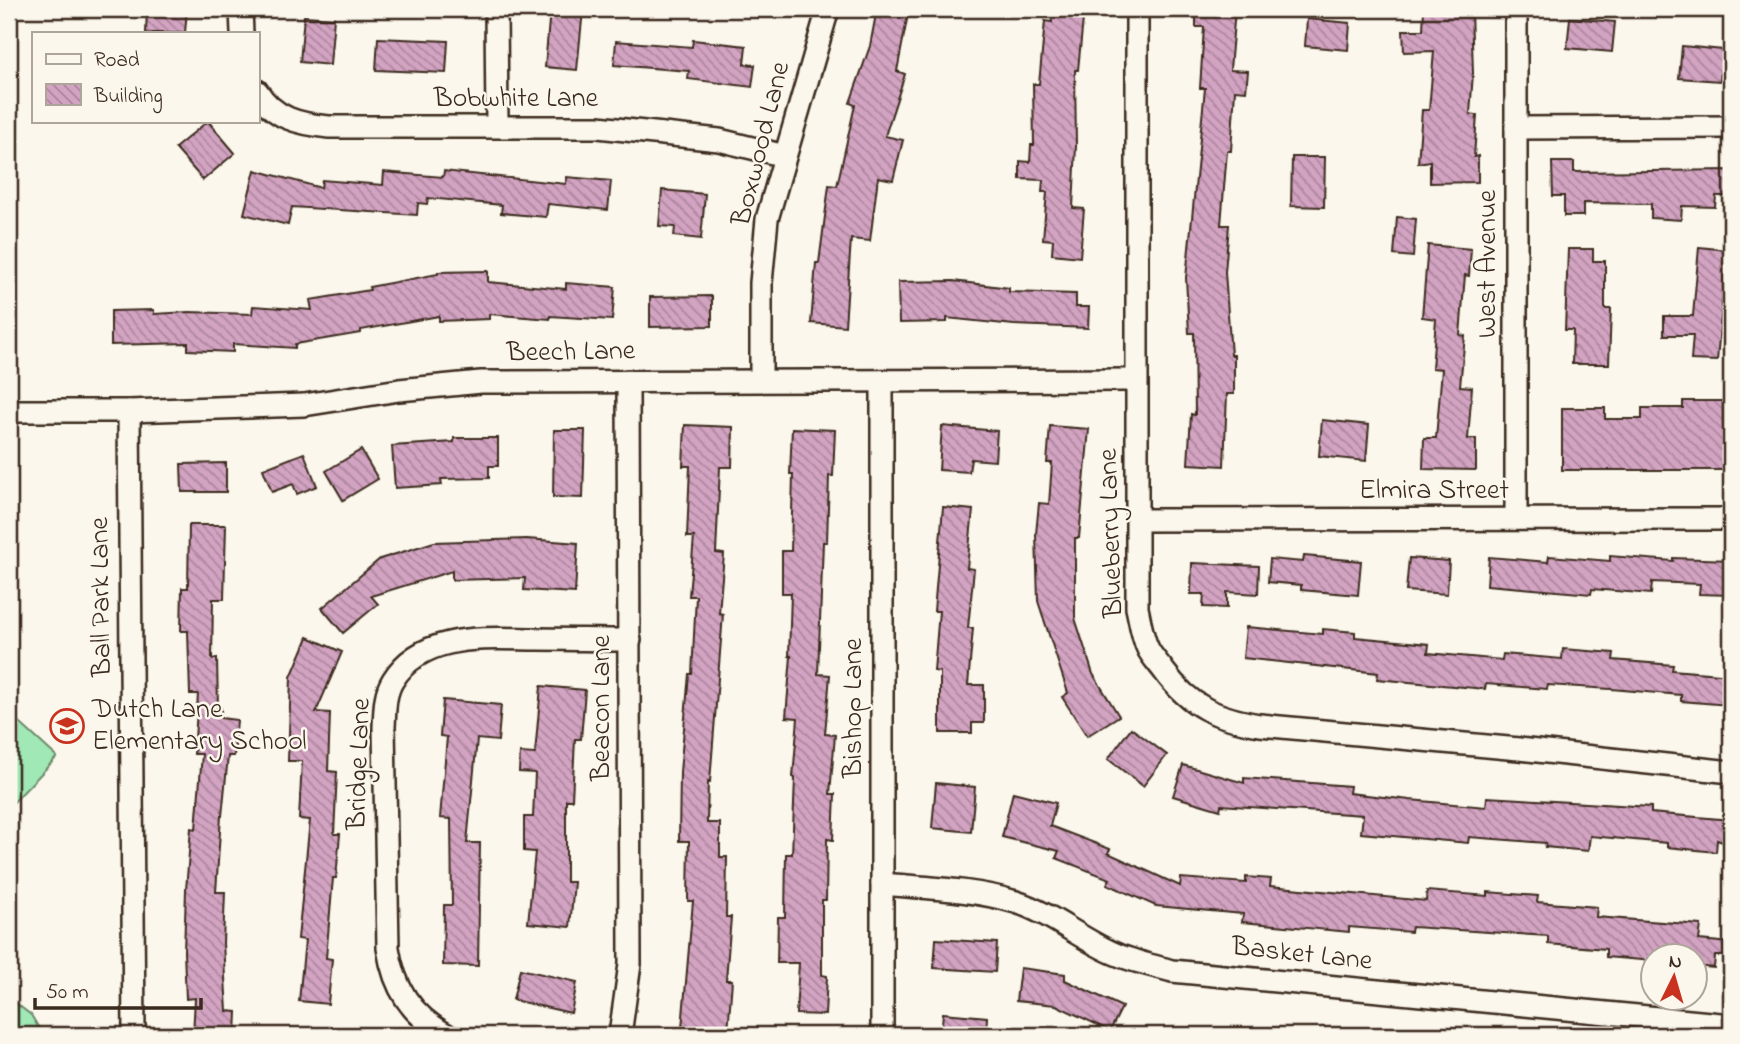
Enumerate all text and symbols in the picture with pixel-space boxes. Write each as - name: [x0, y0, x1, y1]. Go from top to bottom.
- legend: [32, 32, 259, 122]
- text: Road: [94, 46, 140, 76]
- street label: Boxwood Lane: [722, 57, 802, 231]
- street label: Bobwhite Lane: [433, 79, 599, 120]
- text: Building: [93, 82, 163, 114]
- street label: West Avenue: [1468, 189, 1509, 338]
- street label: Beech Lane: [505, 331, 636, 375]
- street label: Blueberry Lane: [1089, 447, 1135, 619]
- street label: Elmira Street: [1359, 471, 1509, 512]
- street label: Ball Park Lane: [80, 516, 124, 678]
- street label: Beacon Lane: [582, 634, 623, 782]
- street label: Bishop Lane: [834, 638, 875, 779]
- place label: Dutch Lane Elementary School: [91, 690, 307, 763]
- street label: Bridge Lane: [337, 697, 383, 832]
- school or university icon: Dutch Lane Elementary School: [48, 707, 86, 745]
- street label: Basket Lane: [1229, 927, 1375, 983]
- north arrow: [1638, 942, 1708, 1012]
- text: N: [1668, 949, 1683, 977]
- scale bar: [35, 967, 201, 1011]
- text: 50 m: [46, 978, 89, 1008]

